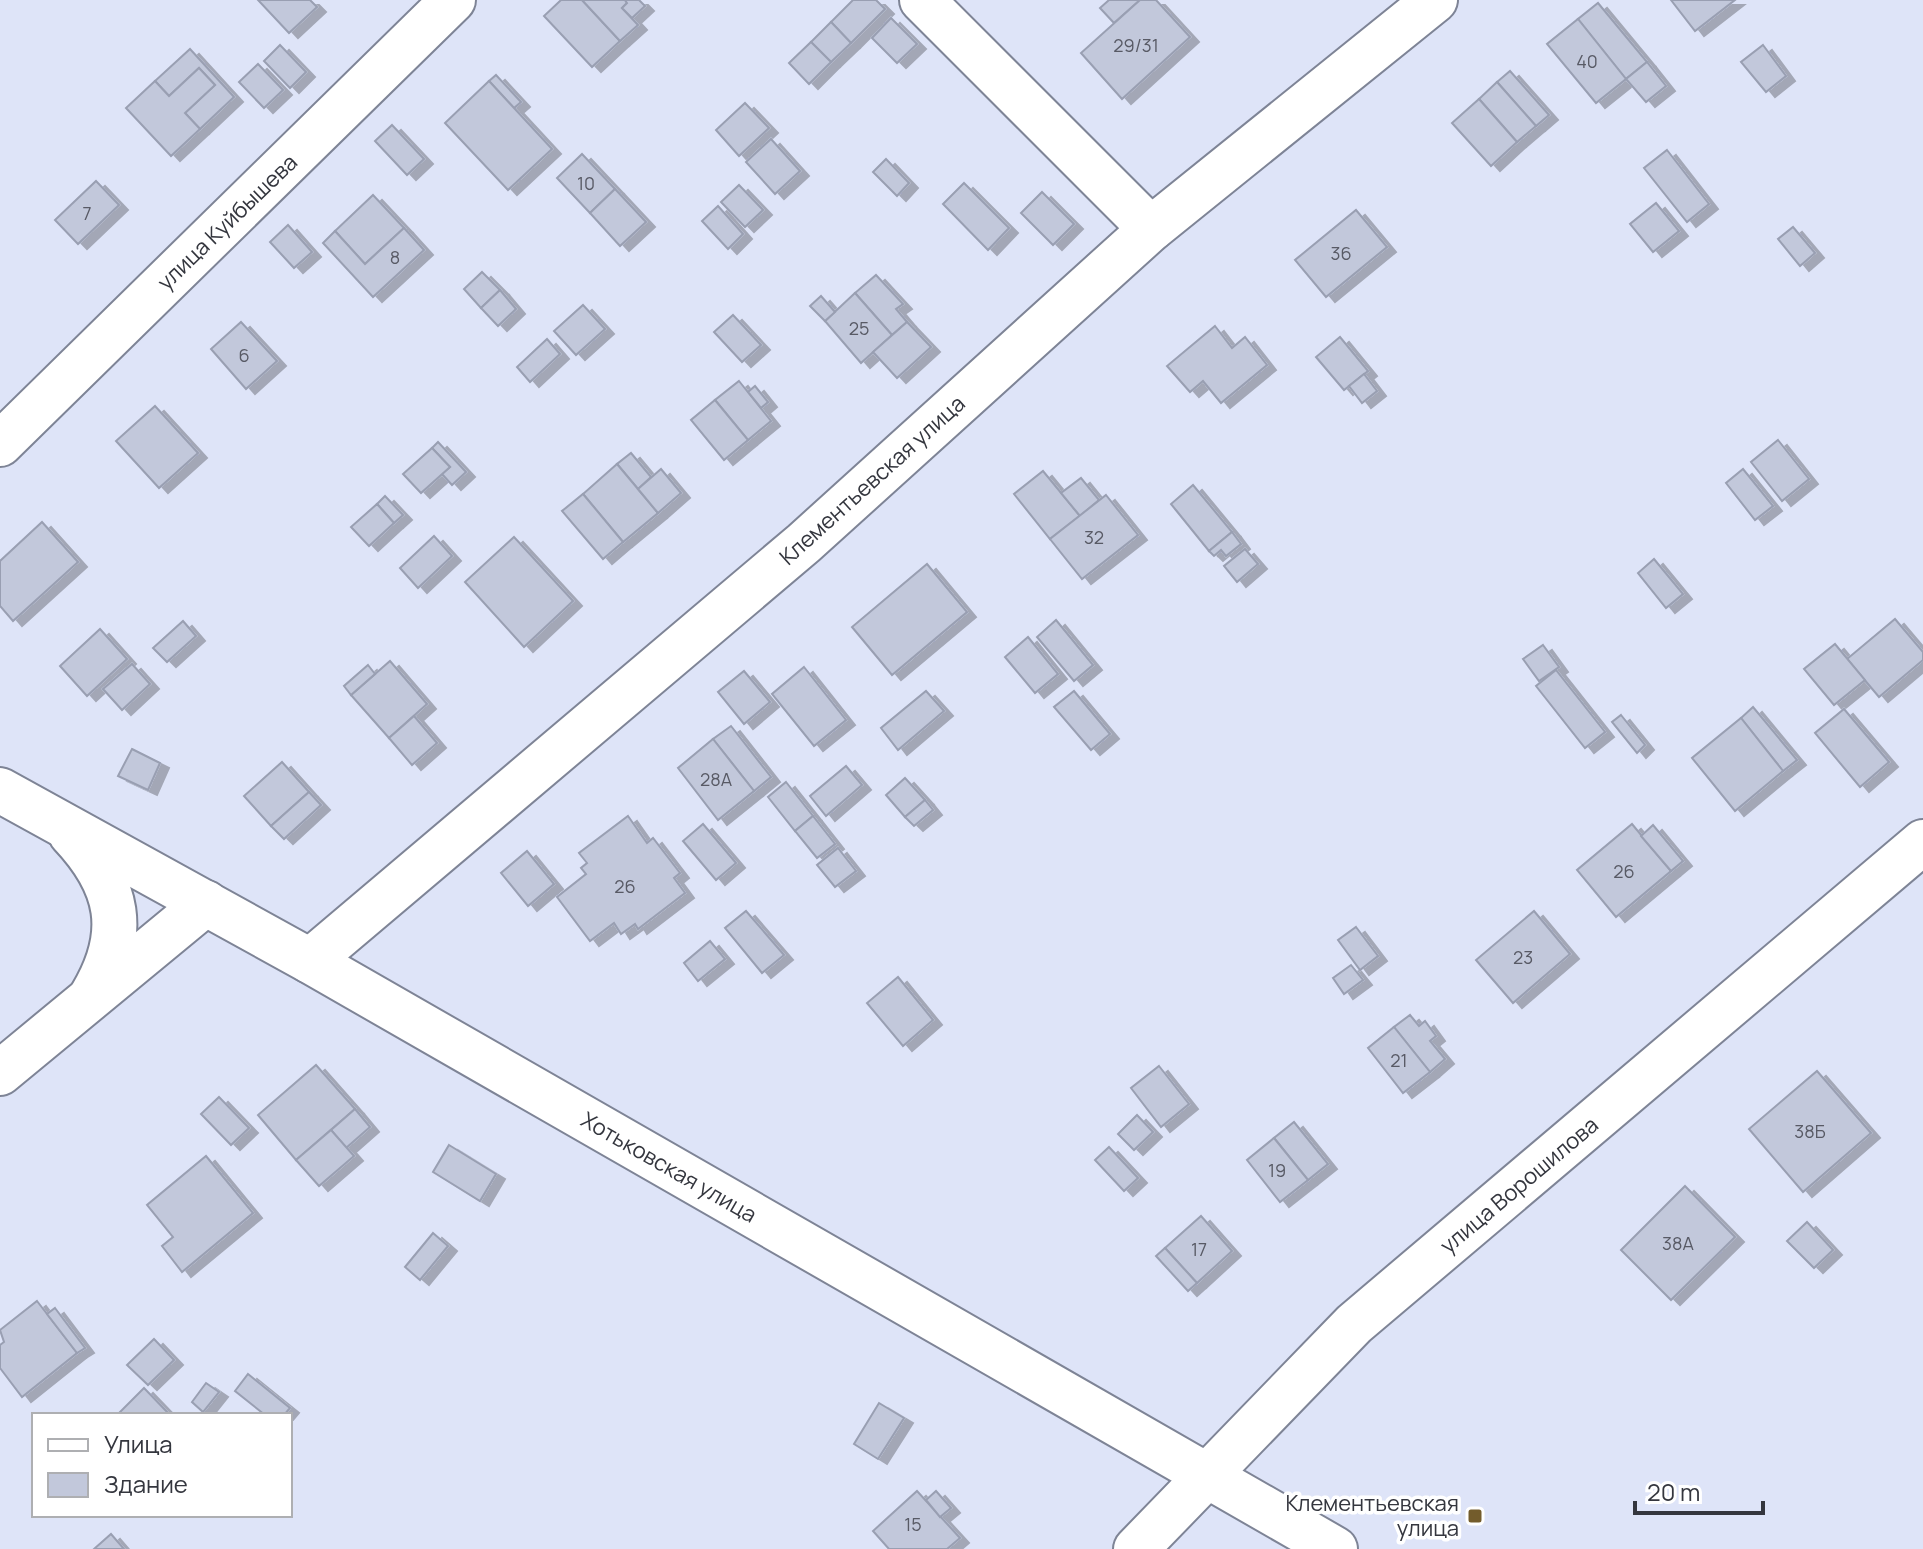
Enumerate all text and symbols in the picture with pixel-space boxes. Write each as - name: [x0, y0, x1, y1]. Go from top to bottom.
- house number: 29/31: [1113, 33, 1159, 57]
- house number: 40: [1576, 49, 1598, 73]
- street label: улица Куйбышева: [150, 147, 304, 297]
- house number: 10: [577, 171, 595, 195]
- house number: 7: [82, 201, 92, 225]
- house number: 36: [1330, 241, 1352, 265]
- house number: 8: [390, 245, 400, 269]
- house number: 25: [849, 316, 869, 340]
- house number: 6: [238, 343, 250, 367]
- street label: Клементьевская улица: [773, 389, 971, 571]
- house number: 32: [1084, 525, 1104, 549]
- house number: 28А: [700, 767, 733, 791]
- house number: 26: [1613, 859, 1635, 883]
- house number: 26: [614, 874, 636, 898]
- house number: 23: [1513, 945, 1533, 969]
- house number: 21: [1390, 1048, 1408, 1072]
- street label: Хотьковская улица: [576, 1105, 762, 1229]
- street label: улица Ворошилова: [1434, 1110, 1604, 1260]
- house number: 38Б: [1794, 1119, 1826, 1143]
- house number: 19: [1268, 1158, 1286, 1182]
- house number: 38А: [1662, 1231, 1694, 1255]
- house number: 17: [1191, 1237, 1207, 1261]
- legend: [32, 1413, 292, 1517]
- text: Улица: [104, 1427, 173, 1460]
- scale bar: [1635, 1465, 1763, 1515]
- text: Здание: [104, 1467, 188, 1500]
- text: 20 m: [1647, 1475, 1700, 1508]
- place label: Клементьевская улица: [1286, 1488, 1459, 1543]
- marker: Клементьевская улица: [1466, 1507, 1484, 1525]
- house number: 15: [904, 1512, 922, 1536]

